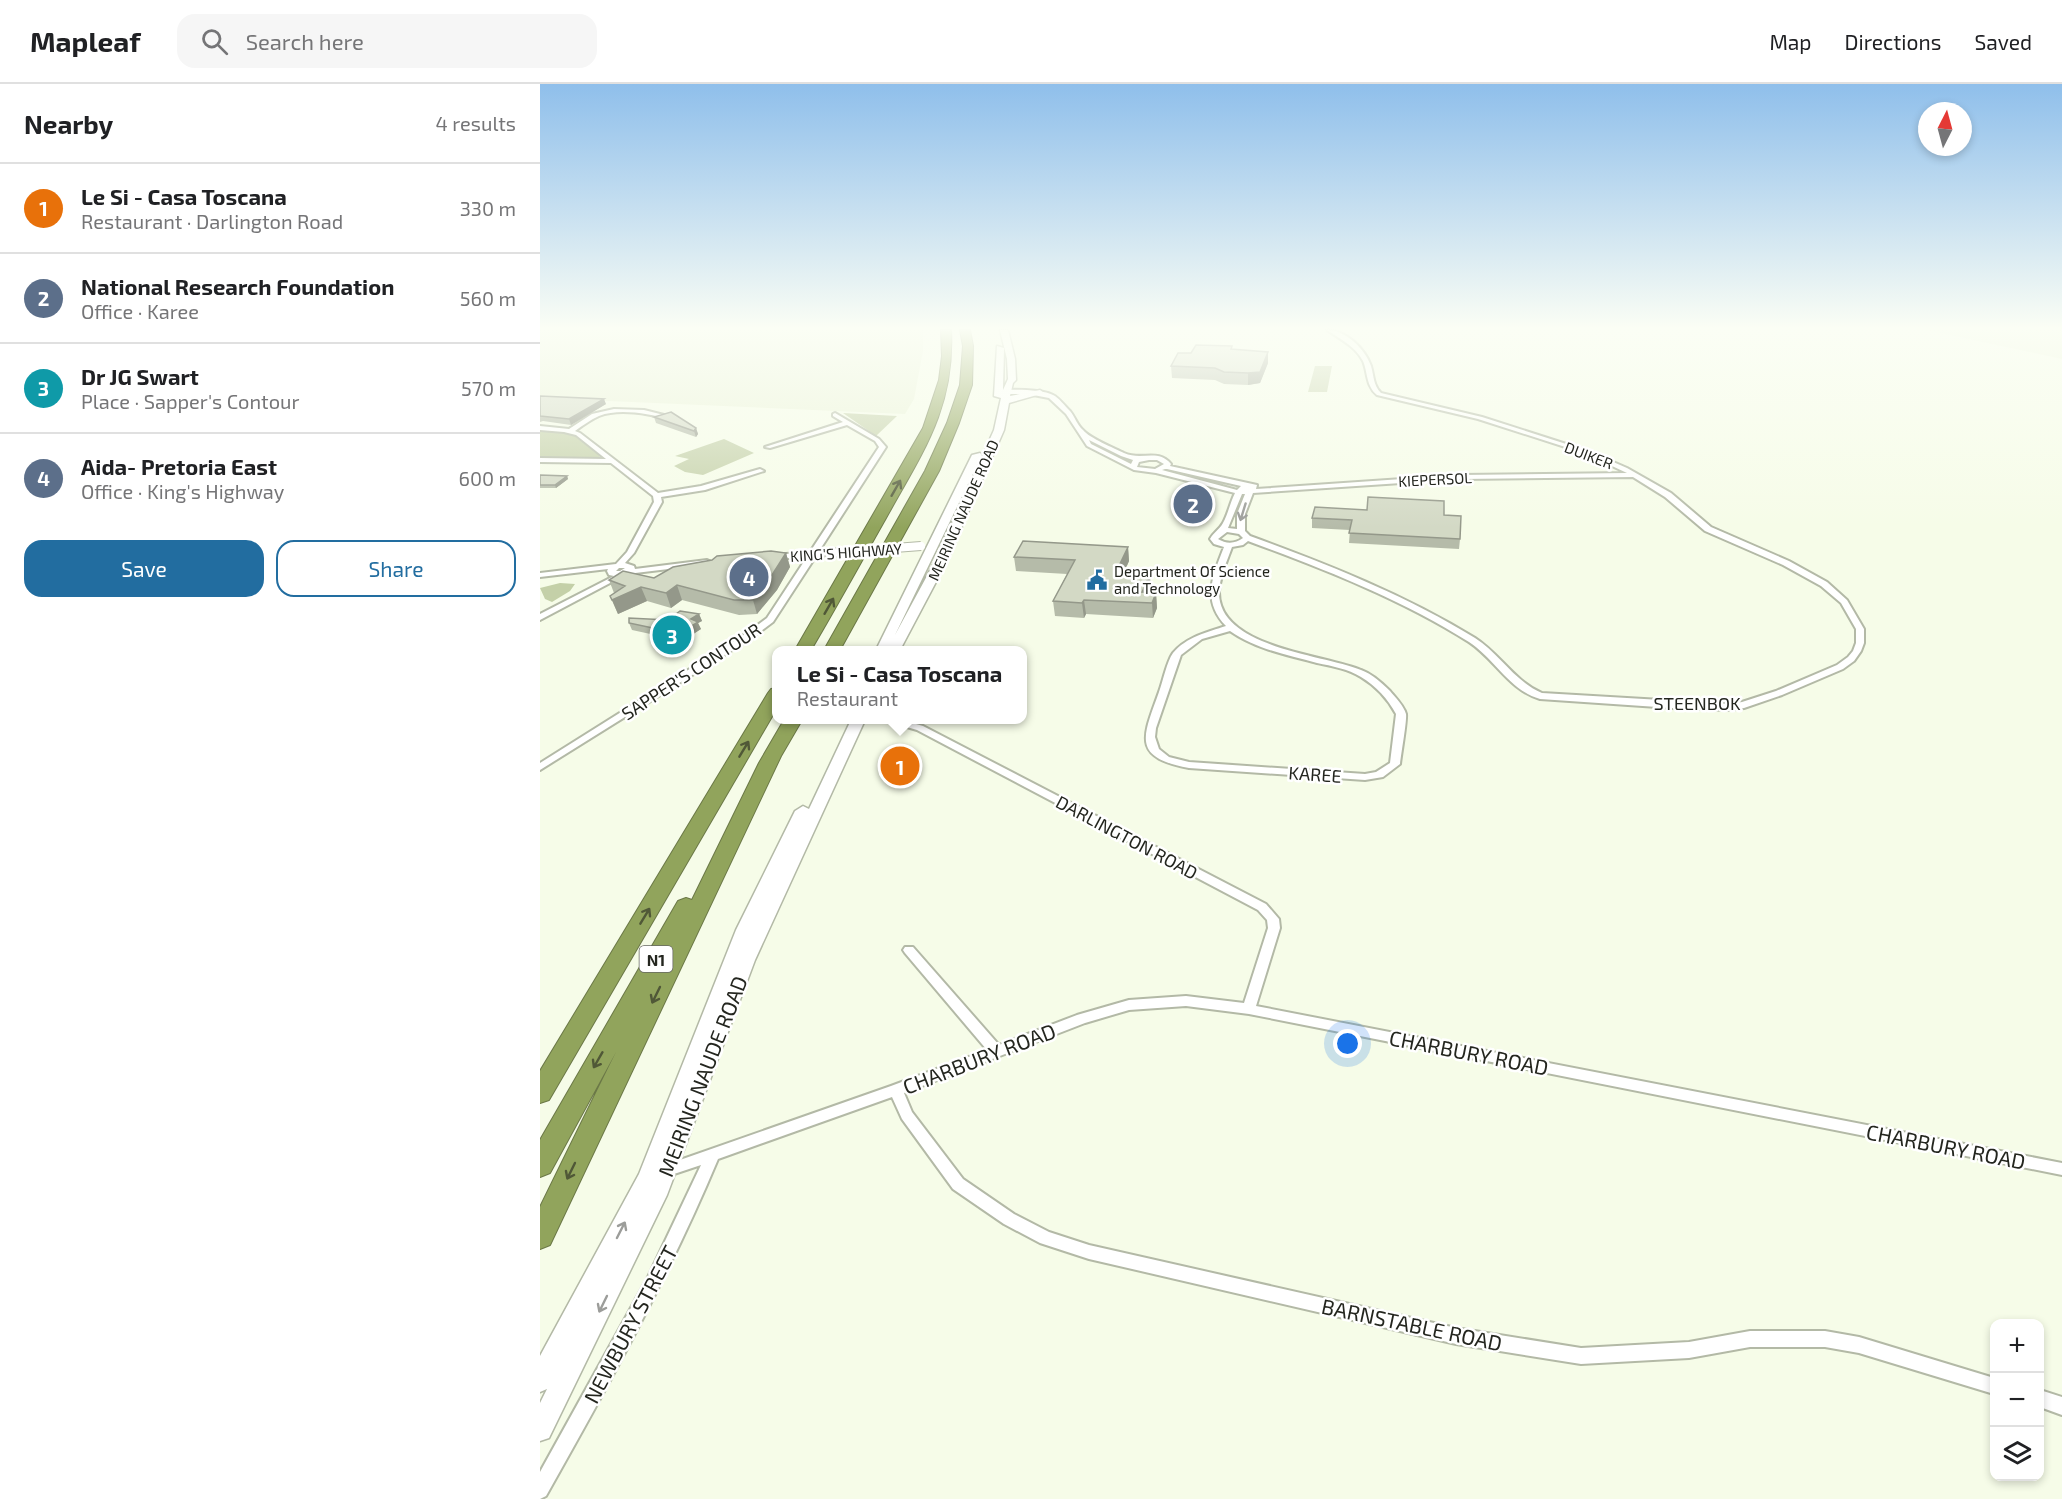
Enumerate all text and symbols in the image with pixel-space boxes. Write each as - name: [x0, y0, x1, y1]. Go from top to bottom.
- search box: [177, 14, 597, 68]
- text: Mapleaf: [30, 24, 141, 58]
- icon: search: [198, 25, 231, 58]
- text: Search here: [246, 28, 364, 54]
- text: Map: [1769, 29, 1812, 54]
- text: Directions: [1845, 29, 1941, 54]
- text: Saved: [1974, 29, 2032, 54]
- north arrow: [1918, 102, 1972, 156]
- text: Nearby: [24, 108, 113, 139]
- text: 4 results: [436, 111, 516, 135]
- text: Le Si - Casa Toscana: [81, 183, 287, 209]
- text: 1: [39, 196, 48, 220]
- text: 330 m: [460, 196, 516, 220]
- text: Restaurant · Darlington Road: [81, 209, 343, 233]
- text: National Research Foundation: [81, 273, 394, 299]
- text: 2: [38, 286, 49, 310]
- text: 560 m: [460, 286, 516, 310]
- text: Office · Karee: [81, 299, 199, 323]
- text: Dr JG Swart: [81, 363, 199, 389]
- text: 3: [38, 376, 49, 400]
- text: 570 m: [461, 376, 516, 400]
- text: Place · Sapper's Contour: [81, 389, 299, 413]
- street label: MEIRING NAUDE ROAD: [924, 437, 1002, 583]
- street label: DUIKER: [1562, 438, 1616, 472]
- text: Aida- Pretoria East: [81, 453, 277, 479]
- text: 4: [37, 466, 50, 490]
- text: 600 m: [458, 466, 516, 490]
- street label: KIEPERSOL: [1398, 468, 1473, 490]
- text: Office · King's Highway: [81, 479, 284, 503]
- one-way arrow: [891, 480, 902, 498]
- pin: 2: [1174, 482, 1212, 526]
- one-way arrow: [1237, 502, 1248, 521]
- street label: KING'S HIGHWAY: [789, 539, 903, 565]
- button: Save: [24, 540, 264, 597]
- button: Share: [276, 540, 516, 597]
- pin: 4: [730, 554, 768, 600]
- place label: Department Of Science and Technology: [1114, 562, 1270, 597]
- public building icon: Department Of Science and Technology: [1085, 568, 1109, 592]
- one-way arrow: [823, 597, 835, 614]
- pin: 3: [652, 612, 692, 658]
- street label: SAPPER'S CONTOUR: [617, 618, 765, 724]
- popup: [772, 646, 1027, 724]
- text: Le Si - Casa Toscana: [797, 660, 1002, 686]
- text: Restaurant: [797, 686, 898, 710]
- street label: STEENBOK: [1653, 692, 1741, 714]
- one-way arrow: [739, 741, 751, 758]
- pin: 1: [880, 744, 920, 788]
- street label: KAREE: [1288, 761, 1342, 787]
- street label: DARLINGTON ROAD: [1052, 790, 1202, 884]
- one-way arrow: [639, 908, 651, 925]
- road number: N1: [640, 946, 672, 972]
- street label: MEIRING NAUDE ROAD: [652, 972, 752, 1180]
- one-way arrow: [650, 986, 662, 1004]
- street label: CHARBURY ROAD: [899, 1017, 1059, 1099]
- street label: CHARBURY ROAD: [1387, 1024, 1551, 1080]
- your location: [1333, 1029, 1362, 1058]
- one-way arrow: [592, 1051, 604, 1068]
- street label: CHARBURY ROAD: [1864, 1118, 2028, 1174]
- one-way arrow: [565, 1161, 576, 1179]
- one-way arrow: [615, 1221, 627, 1239]
- street label: NEWBURY STREET: [578, 1241, 682, 1407]
- street label: BARNSTABLE ROAD: [1319, 1293, 1505, 1355]
- one-way arrow: [597, 1295, 609, 1313]
- map controls: [1990, 1319, 2044, 1481]
- button: +: [1990, 1319, 2044, 1373]
- button: −: [1990, 1373, 2044, 1427]
- button: layers: [1990, 1427, 2044, 1481]

